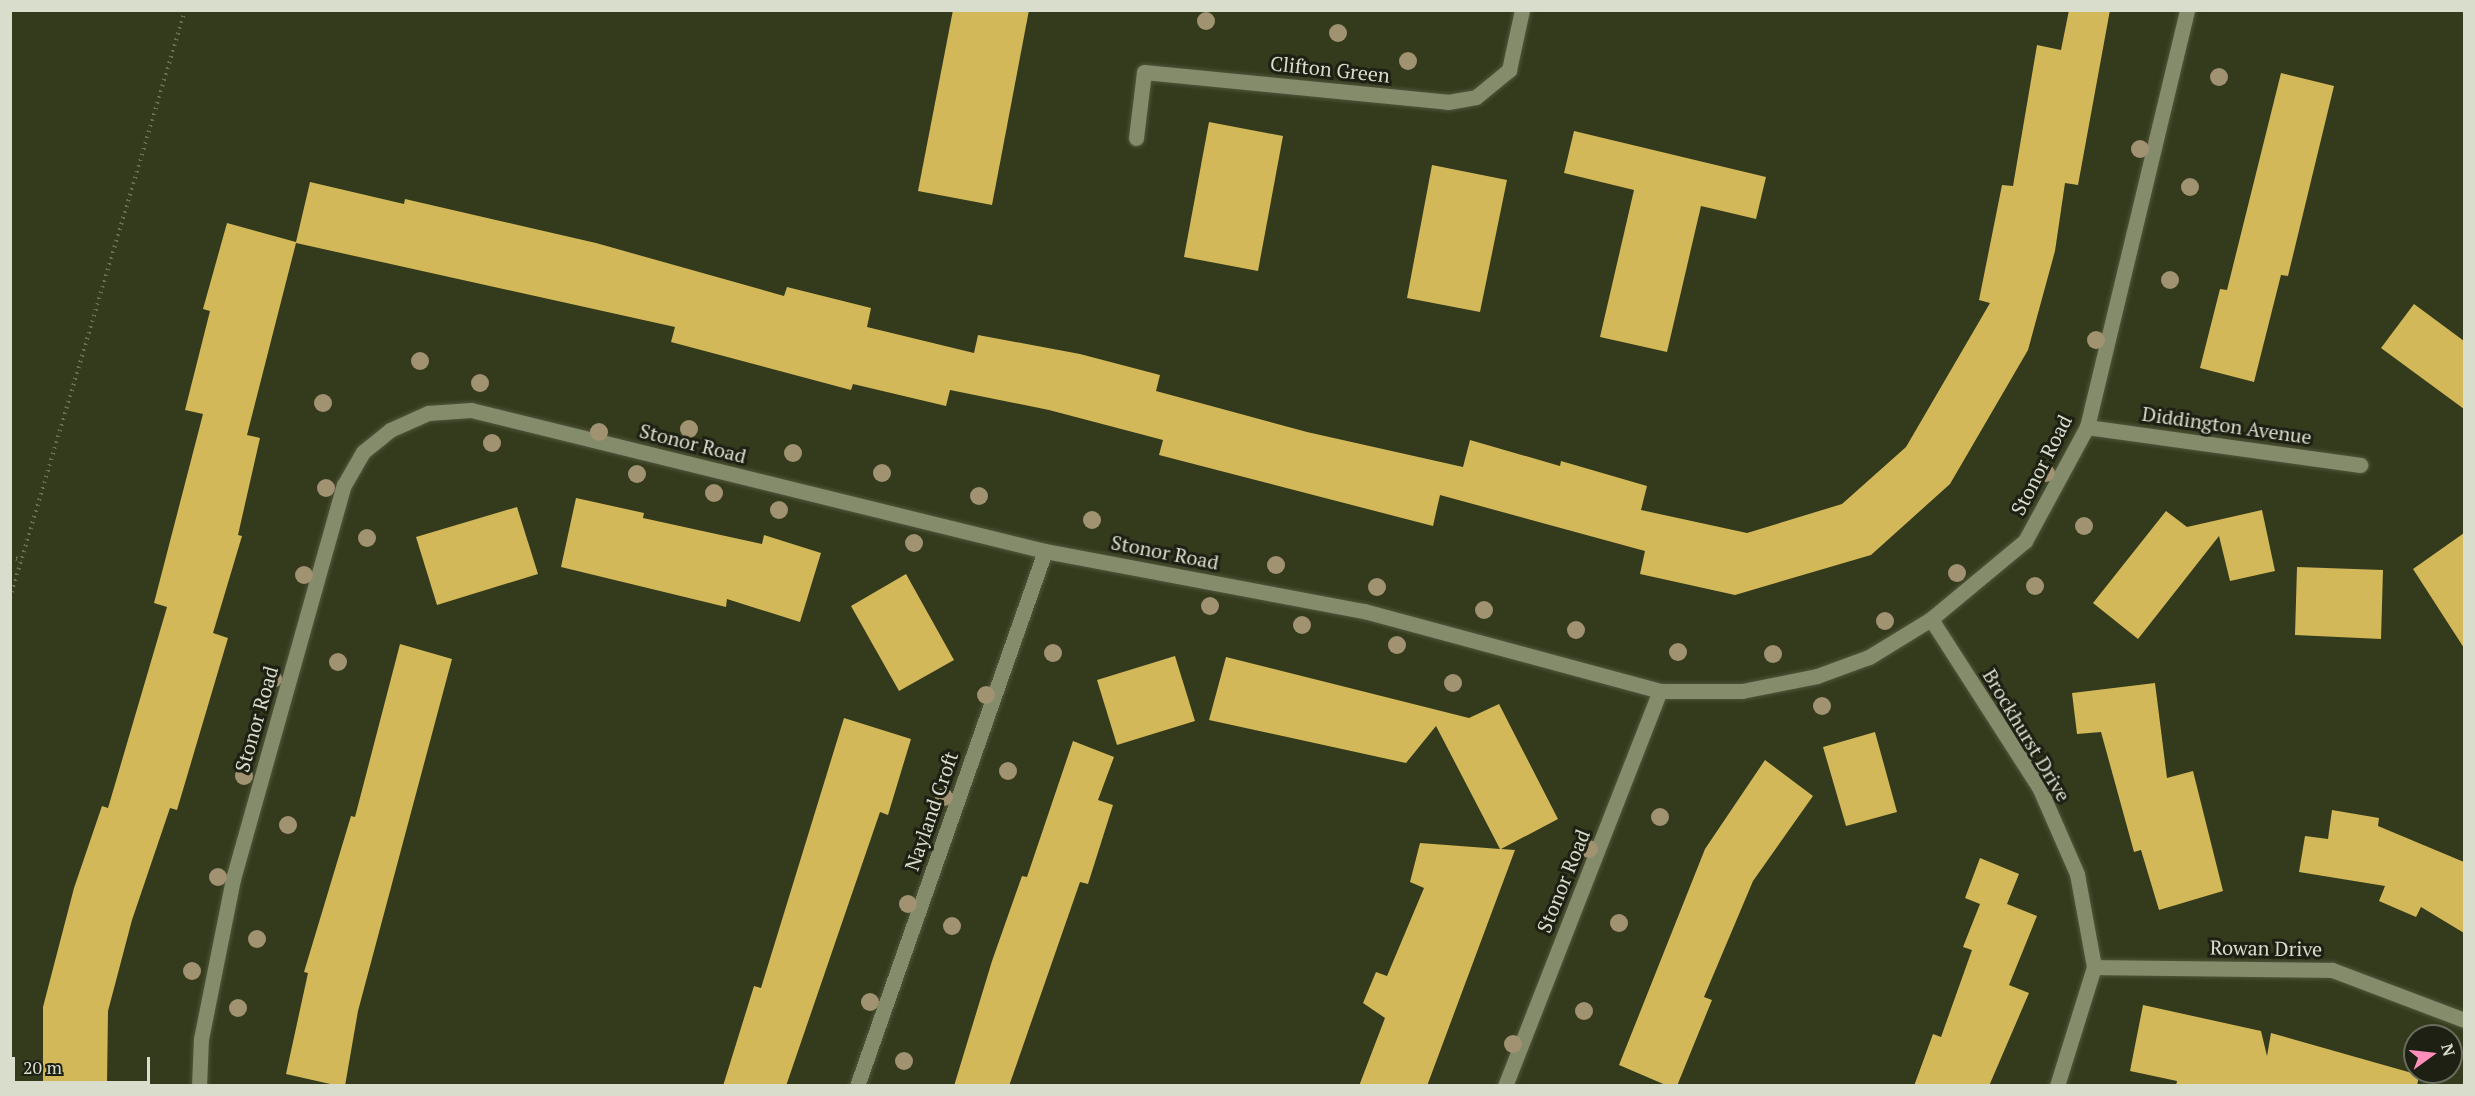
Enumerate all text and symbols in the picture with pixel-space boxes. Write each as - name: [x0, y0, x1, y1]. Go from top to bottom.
- street label: Clifton Green: [1269, 51, 1391, 87]
- street label: Diddington Avenue: [2140, 401, 2314, 449]
- street label: Stonor Road: [2005, 411, 2077, 519]
- street label: Stonor Road: [637, 418, 749, 468]
- street label: Stonor Road: [1109, 530, 1221, 574]
- street label: Stonor Road: [229, 663, 283, 775]
- street label: Brockhurst Drive: [1978, 664, 2076, 806]
- street label: Nayland Croft: [899, 748, 963, 874]
- street label: Stonor Road: [1531, 826, 1595, 936]
- street label: Rowan Drive: [2210, 935, 2322, 961]
- north arrow: [2403, 1024, 2463, 1084]
- text: N: [2436, 1041, 2461, 1059]
- scale bar: [15, 1045, 153, 1083]
- text: 20 m: [23, 1055, 62, 1079]

